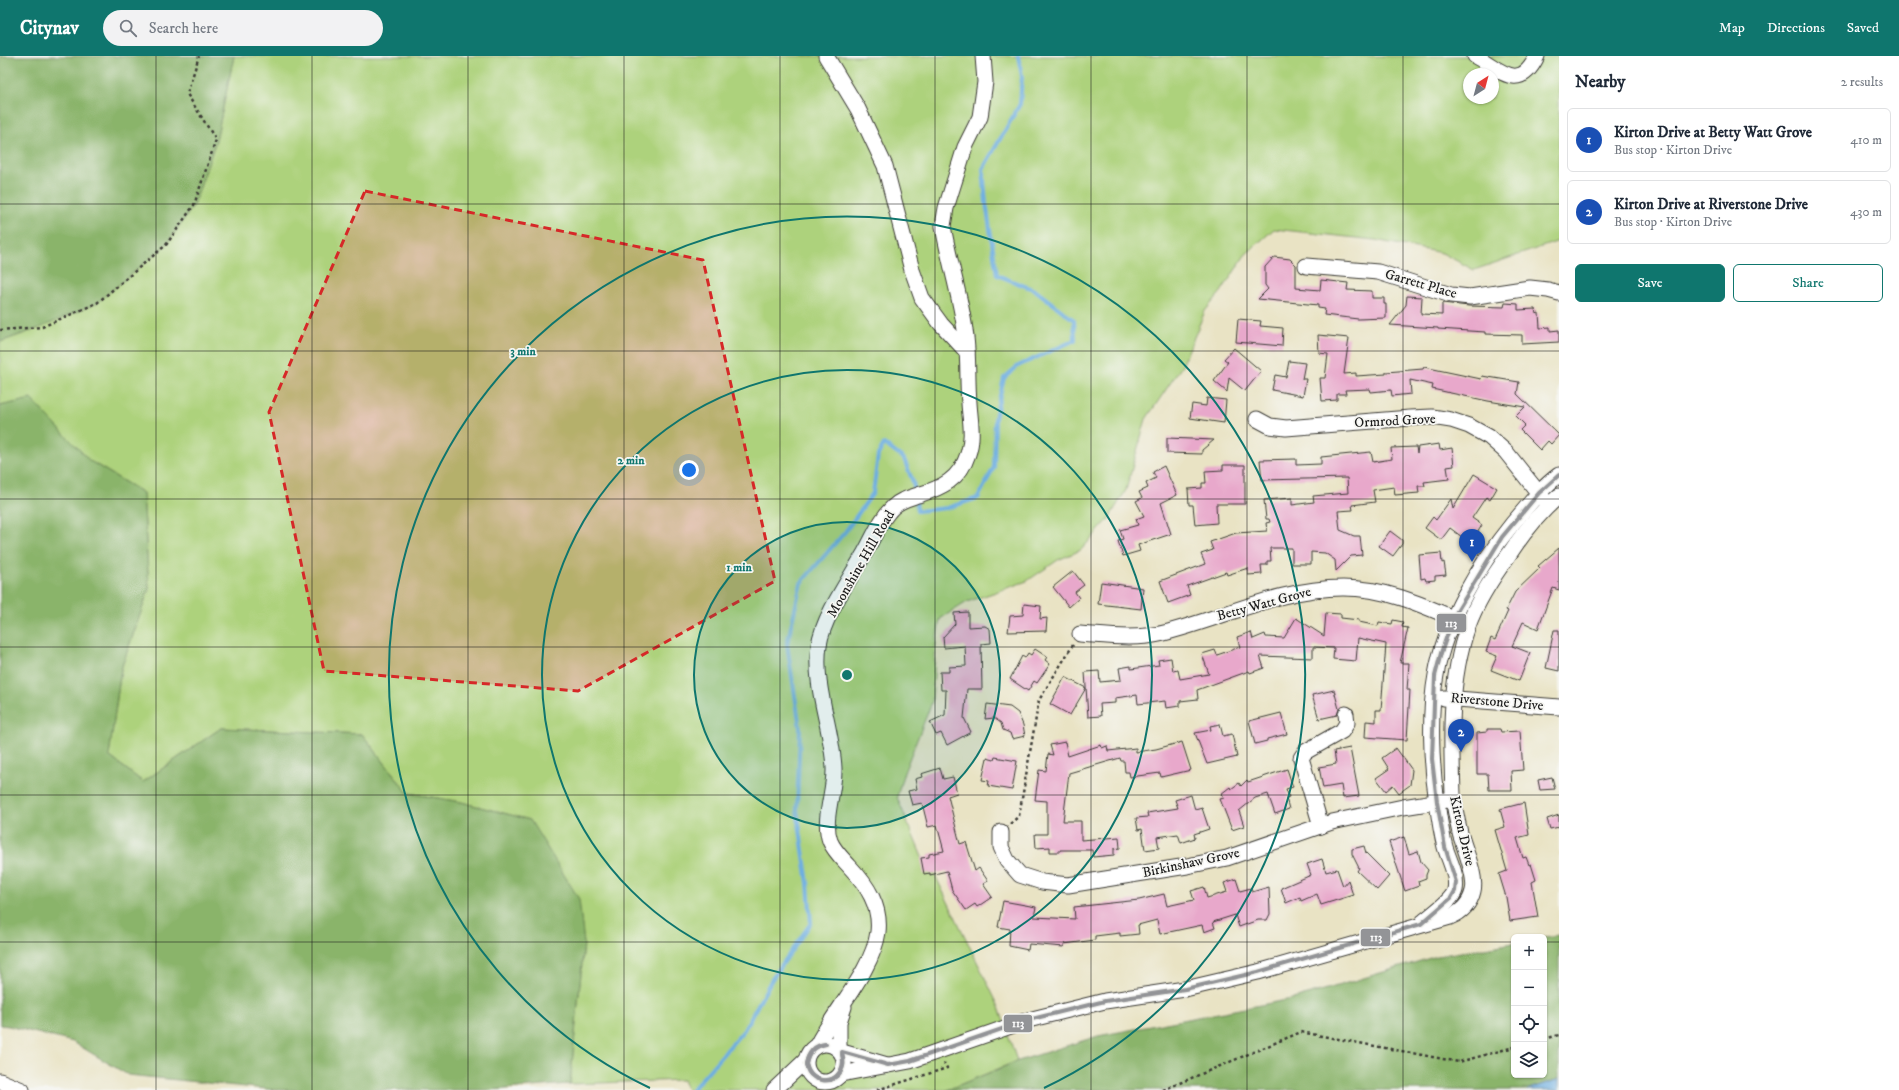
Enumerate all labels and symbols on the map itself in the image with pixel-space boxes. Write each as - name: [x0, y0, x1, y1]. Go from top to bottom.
- north arrow: [1463, 68, 1499, 104]
- street label: Garrett Place: [1383, 265, 1459, 303]
- text: 3 min: [510, 344, 536, 359]
- street label: Ormrod Grove: [1354, 410, 1436, 432]
- text: 2 min: [618, 453, 645, 468]
- your location: [679, 460, 699, 480]
- street label: Moonshine Hill Road: [823, 507, 899, 621]
- pin: 1: [1459, 529, 1485, 562]
- text: 1 min: [726, 560, 752, 575]
- street label: Betty Watt Grove: [1215, 583, 1313, 625]
- line badge: 113: [1436, 613, 1467, 633]
- text: 113: [1445, 617, 1457, 631]
- centre of rings: [840, 668, 854, 682]
- street label: Riverstone Drive: [1450, 689, 1544, 715]
- pin: 2: [1448, 719, 1474, 752]
- street label: Kirton Drive: [1445, 794, 1479, 868]
- street label: Birkinshaw Grove: [1141, 844, 1241, 882]
- line badge: 113: [1360, 928, 1391, 947]
- text: 113: [1370, 931, 1382, 945]
- line badge: 113: [1003, 1014, 1033, 1033]
- text: 113: [1012, 1017, 1024, 1031]

